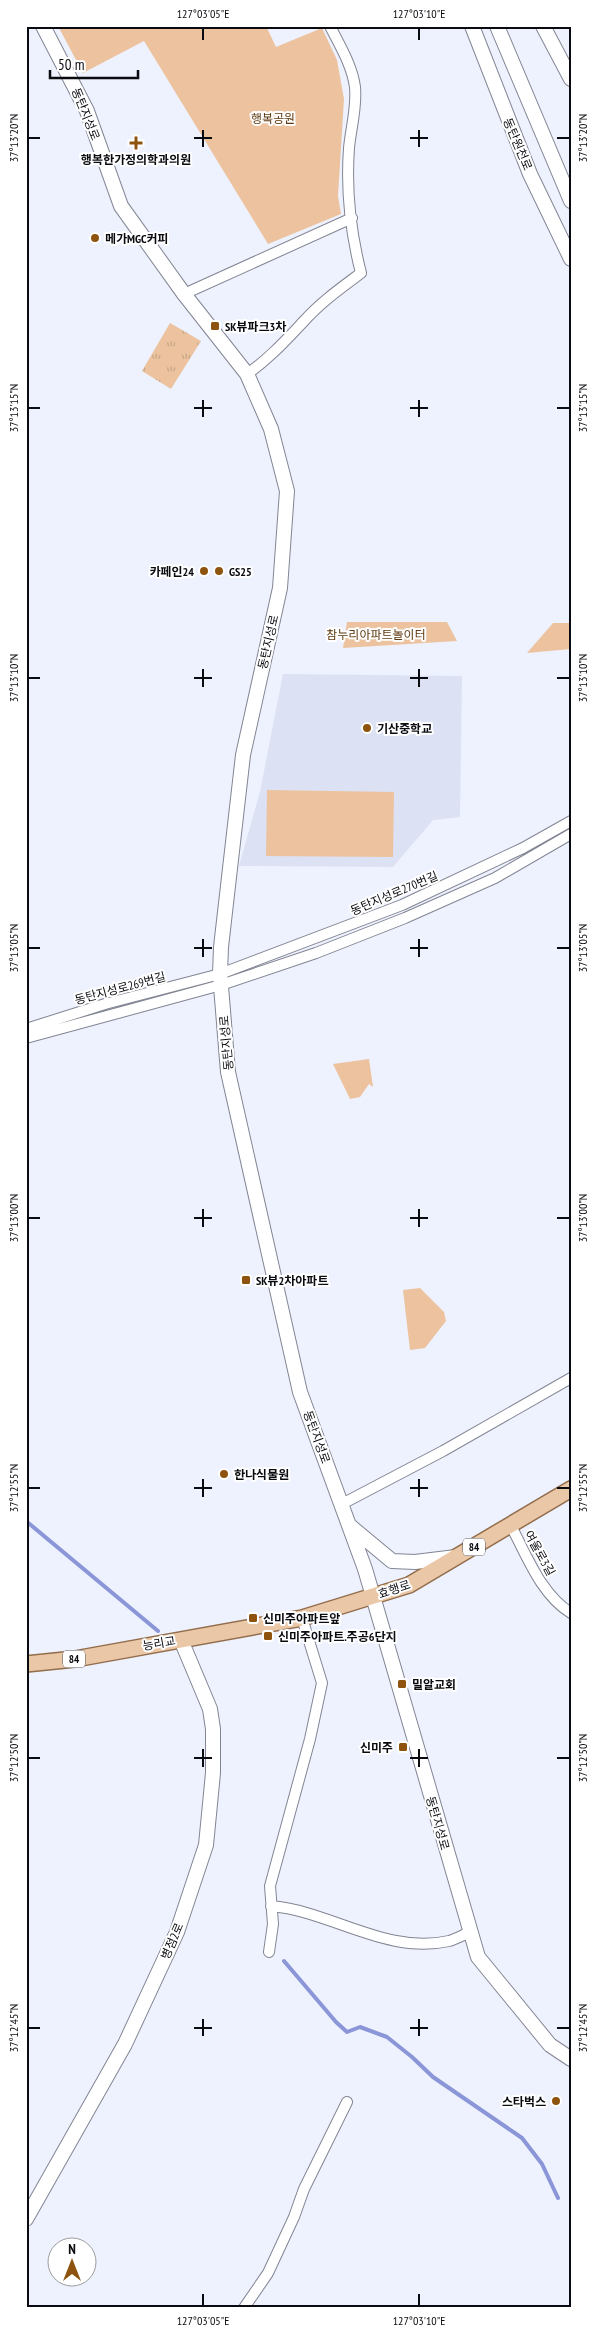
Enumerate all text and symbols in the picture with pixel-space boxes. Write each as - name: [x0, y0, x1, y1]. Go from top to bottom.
- text: 127°03'05"E: [177, 6, 229, 21]
- text: 127°03'10"E: [393, 6, 445, 21]
- scale bar: [50, 48, 138, 80]
- text: 50 m: [58, 55, 84, 74]
- street label: 동탄지성로: [69, 86, 103, 142]
- park label: 행복공원: [251, 111, 295, 126]
- text: 37°13'20"N: [6, 114, 21, 162]
- text: 37°13'20"N: [575, 114, 590, 162]
- street label: 동탄원천로: [500, 116, 536, 172]
- marker: 행복한가정의학과의원: [129, 136, 143, 150]
- place label: 행복한가정의학과의원: [81, 152, 191, 167]
- place label: 메가MGC커피: [105, 231, 169, 246]
- marker: 메가MGC커피: [89, 232, 101, 244]
- place label: SK뷰파크3차: [225, 319, 286, 334]
- marker: SK뷰파크3차: [209, 320, 221, 332]
- text: 37°13'15"N: [6, 384, 21, 432]
- text: 37°13'15"N: [575, 384, 590, 432]
- place label: 카페인24: [149, 564, 194, 579]
- place label: GS25: [229, 564, 252, 579]
- marker: 카페인24: [198, 565, 210, 577]
- marker: GS25: [213, 565, 225, 577]
- street label: 동탄지성로: [254, 613, 282, 671]
- park label: 참누리아파트놀이터: [326, 627, 426, 642]
- text: 37°13'10"N: [6, 654, 21, 702]
- text: 37°13'10"N: [575, 654, 590, 702]
- place label: 기산중학교: [377, 721, 432, 736]
- marker: 기산중학교: [361, 722, 373, 734]
- street label: 동탄지성로270번길: [348, 868, 440, 918]
- text: 37°13'05"N: [6, 924, 21, 972]
- text: 37°13'05"N: [575, 924, 590, 972]
- street label: 동탄지성로269번길: [73, 969, 167, 1007]
- street label: 동탄지성로: [216, 1015, 236, 1071]
- text: 37°13'00"N: [6, 1194, 21, 1242]
- text: 37°13'00"N: [575, 1194, 590, 1242]
- place label: SK뷰2차아파트: [256, 1273, 328, 1288]
- marker: SK뷰2차아파트: [240, 1274, 252, 1286]
- street label: 동탄지성로: [301, 1408, 333, 1466]
- text: 37°12'55"N: [6, 1464, 21, 1512]
- text: 37°12'55"N: [575, 1464, 590, 1512]
- place label: 한나식물원: [234, 1467, 289, 1482]
- marker: 한나식물원: [218, 1468, 230, 1480]
- street label: 여울로3길: [521, 1528, 559, 1578]
- road number: 84: [463, 1538, 485, 1555]
- street label: 효행로: [376, 1577, 412, 1601]
- place label: 신미주아파트앞: [263, 1611, 340, 1626]
- marker: 신미주아파트앞: [247, 1612, 259, 1624]
- place label: 신미주아파트.주공6단지: [278, 1629, 397, 1644]
- marker: 신미주아파트.주공6단지: [262, 1630, 274, 1642]
- street label: 능리교: [141, 1633, 177, 1653]
- road number: 84: [63, 1650, 85, 1668]
- place label: 밀알교회: [412, 1677, 456, 1692]
- marker: 밀알교회: [396, 1678, 408, 1690]
- text: 37°12'50"N: [6, 1734, 21, 1782]
- text: 37°12'50"N: [575, 1734, 590, 1782]
- place label: 신미주: [360, 1740, 393, 1755]
- marker: 신미주: [397, 1741, 409, 1753]
- street label: 동탄지성로: [423, 1794, 453, 1852]
- street label: 병점2로: [158, 1920, 186, 1962]
- text: 37°12'45"N: [6, 2004, 21, 2052]
- text: 37°12'45"N: [575, 2004, 590, 2052]
- place label: 스타벅스: [502, 2094, 546, 2109]
- marker: 스타벅스: [550, 2095, 562, 2107]
- north arrow: [48, 2236, 98, 2286]
- text: N: [68, 2240, 76, 2258]
- text: 127°03'05"E: [177, 2313, 229, 2328]
- text: 127°03'10"E: [393, 2313, 445, 2328]

